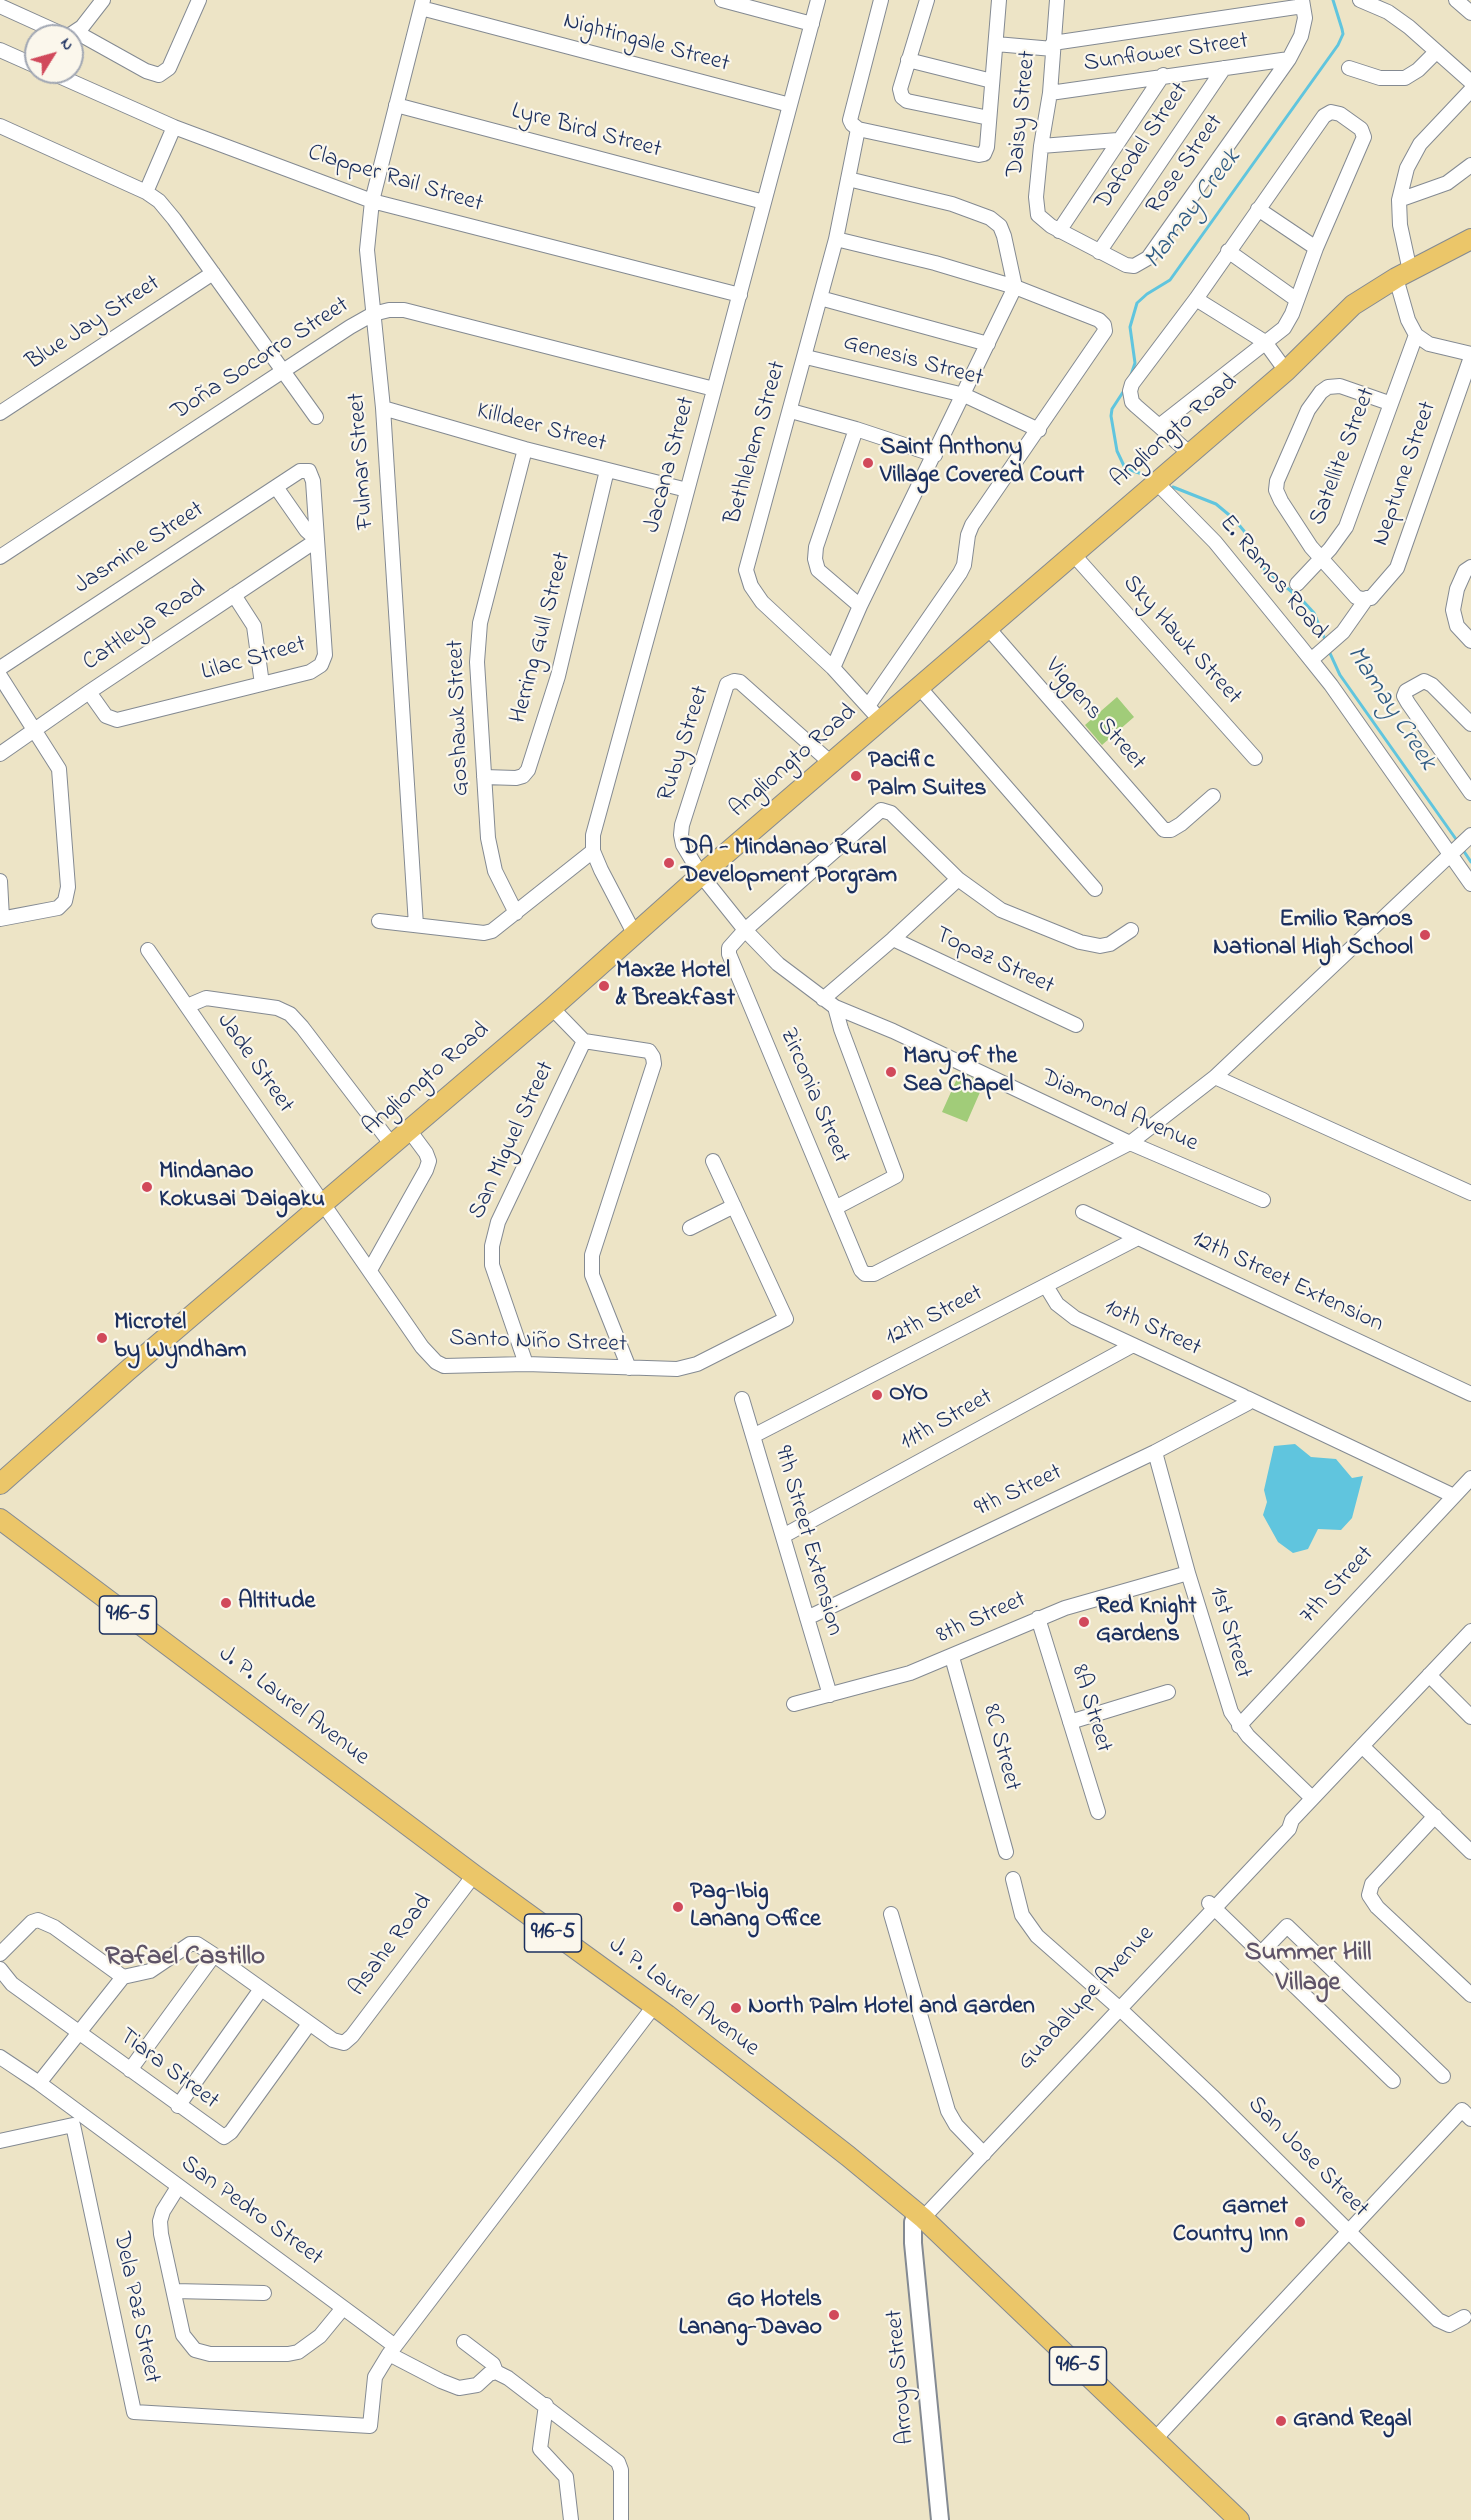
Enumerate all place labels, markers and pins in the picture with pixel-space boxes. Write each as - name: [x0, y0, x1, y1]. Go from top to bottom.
- place label: Saint Anthony Village Covered Court: [880, 435, 1084, 491]
- marker: Saint Anthony Village Covered Court: [861, 456, 875, 470]
- place label: Pacific Palm Suites: [868, 748, 986, 804]
- marker: Pacific Palm Suites: [849, 769, 863, 783]
- place label: DA - Mindanao Rural Development Porgram: [681, 835, 897, 891]
- marker: DA - Mindanao Rural Development Porgram: [662, 856, 676, 870]
- place label: Emilio Ramos National High School: [1213, 907, 1413, 963]
- marker: Emilio Ramos National High School: [1418, 928, 1432, 942]
- place label: Maxze Hotel & Breakfast: [616, 958, 735, 1014]
- marker: Maxze Hotel & Breakfast: [597, 979, 611, 993]
- place label: Mary of the Sea Chapel: [903, 1044, 1017, 1100]
- marker: Mary of the Sea Chapel: [884, 1065, 898, 1079]
- place label: Mindanao Kokusai Daigaku: [159, 1159, 325, 1215]
- marker: Mindanao Kokusai Daigaku: [140, 1180, 154, 1194]
- place label: Microtel by Wyndham: [114, 1310, 246, 1366]
- marker: Microtel by Wyndham: [95, 1331, 109, 1345]
- place label: OYO: [889, 1381, 928, 1409]
- marker: OYO: [870, 1388, 884, 1402]
- place label: Altitude: [238, 1589, 315, 1617]
- place label: Red Knight Gardens: [1096, 1594, 1197, 1650]
- marker: Altitude: [219, 1596, 233, 1610]
- marker: Red Knight Gardens: [1077, 1615, 1091, 1629]
- place label: Pag-Ibig Lanang Office: [690, 1879, 821, 1935]
- marker: Pag-Ibig Lanang Office: [671, 1900, 685, 1914]
- place label: North Palm Hotel and Garden: [748, 1994, 1035, 2022]
- marker: North Palm Hotel and Garden: [729, 2001, 743, 2015]
- place label: Garnet Country Inn: [1173, 2194, 1288, 2250]
- marker: Garnet Country Inn: [1293, 2215, 1307, 2229]
- place label: Go Hotels Lanang-Davao: [678, 2287, 822, 2343]
- marker: Go Hotels Lanang-Davao: [827, 2308, 841, 2322]
- place label: Grand Regal: [1293, 2407, 1412, 2435]
- marker: Grand Regal: [1274, 2414, 1288, 2428]

